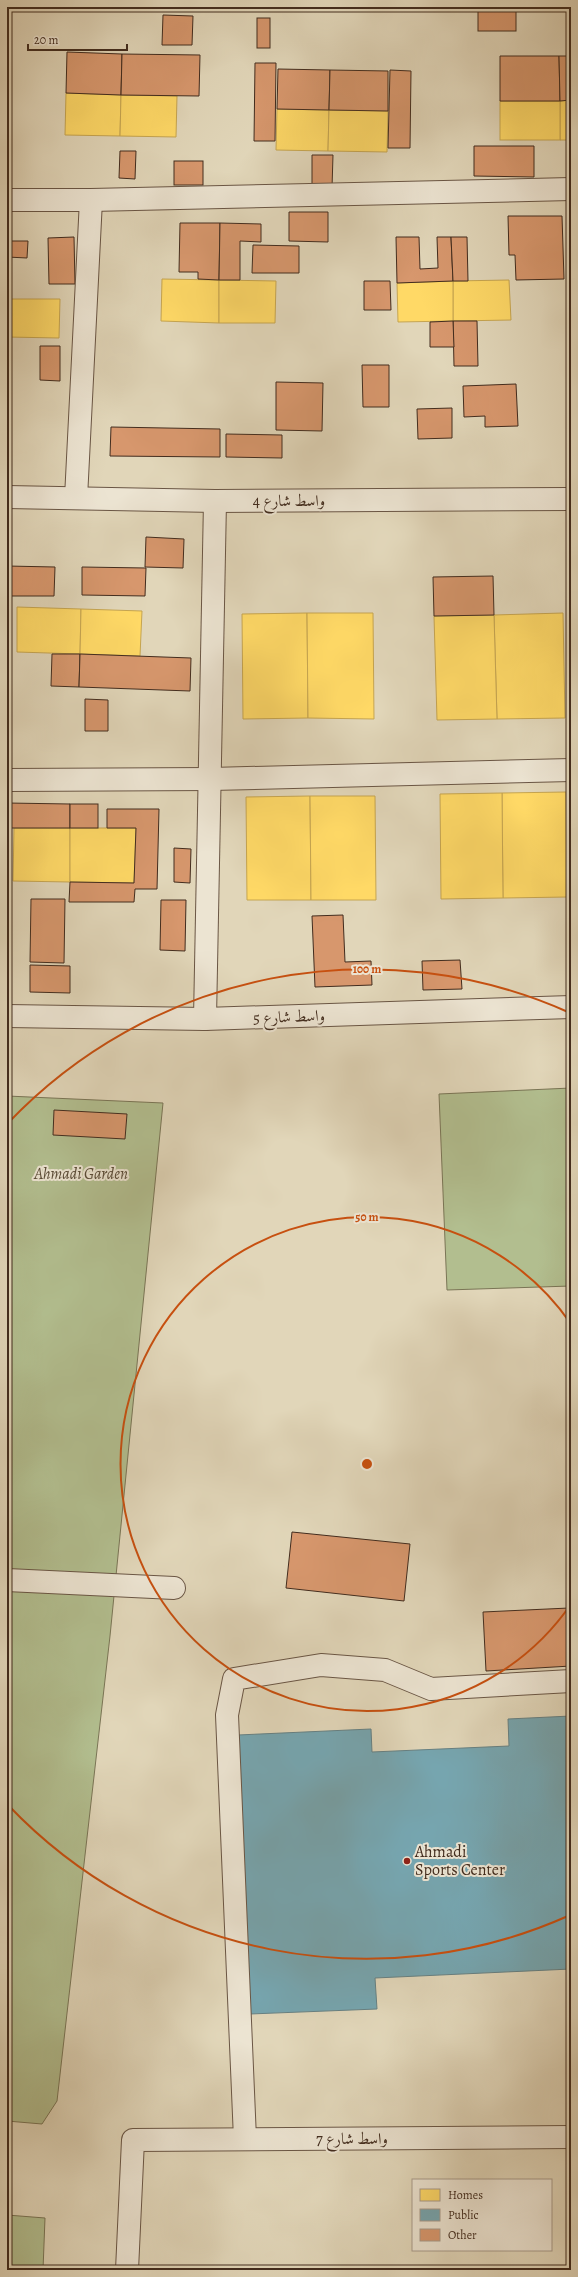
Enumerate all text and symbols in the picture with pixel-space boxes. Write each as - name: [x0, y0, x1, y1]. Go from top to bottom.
- scale bar: [28, 26, 127, 52]
- text: 20 m: [34, 32, 58, 48]
- street label: واسط شارع 4: [253, 490, 325, 514]
- text: 100 m: [353, 961, 381, 977]
- street label: واسط شارع 5: [253, 1005, 325, 1031]
- park label: Ahmadi Garden: [33, 1163, 128, 1185]
- text: 50 m: [355, 1209, 379, 1225]
- centre of rings: [360, 1457, 374, 1471]
- place label: Ahmadi Sports Center: [414, 1841, 505, 1881]
- marker: Ahmadi Sports Center: [402, 1856, 412, 1866]
- street label: واسط شارع 7: [316, 2128, 388, 2152]
- legend: [412, 2179, 552, 2251]
- text: Homes: [448, 2187, 483, 2203]
- text: Public: [448, 2207, 479, 2223]
- text: Other: [448, 2227, 477, 2243]

